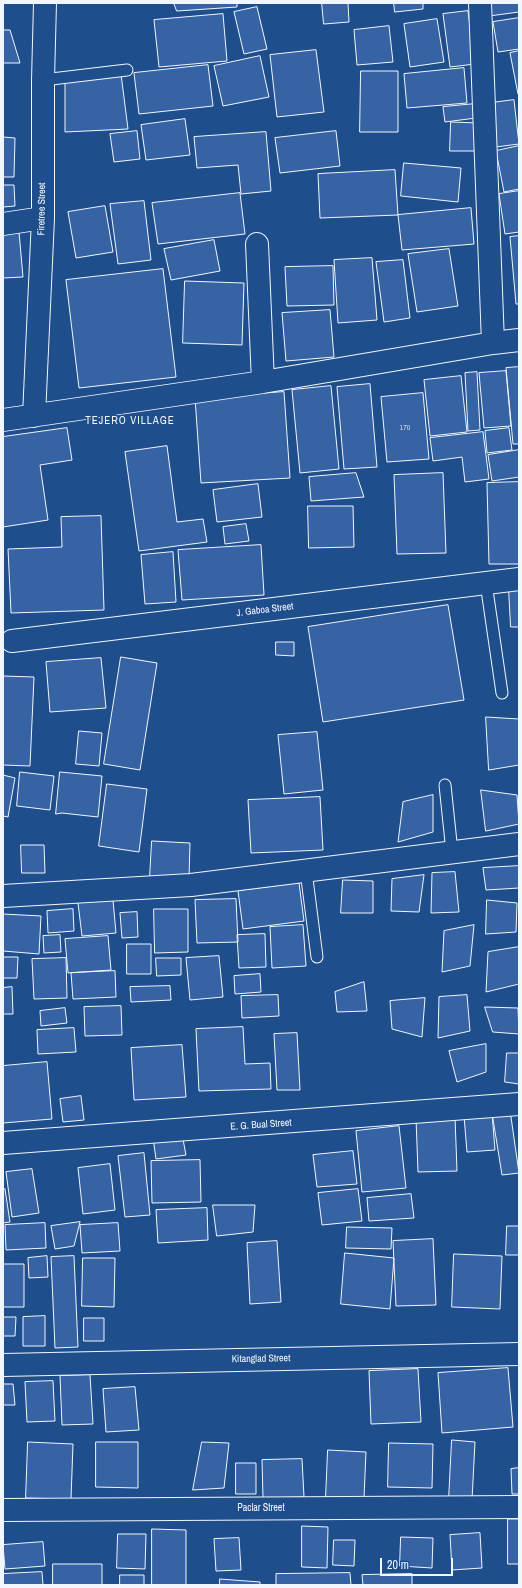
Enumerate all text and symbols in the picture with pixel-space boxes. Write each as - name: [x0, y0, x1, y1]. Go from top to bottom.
- street label: Firetree Street: [36, 182, 48, 236]
- district label: TEJERO VILLAGE: [85, 414, 175, 428]
- house number: 170: [400, 423, 410, 433]
- street label: J. Gaboa Street: [236, 601, 294, 619]
- street label: E. G. Bual Street: [230, 1117, 292, 1133]
- street label: Kitanglad Street: [231, 1352, 291, 1366]
- street label: Paclar Street: [237, 1502, 285, 1514]
- scale bar: [382, 1550, 455, 1576]
- text: 20 m: [387, 1557, 409, 1573]

